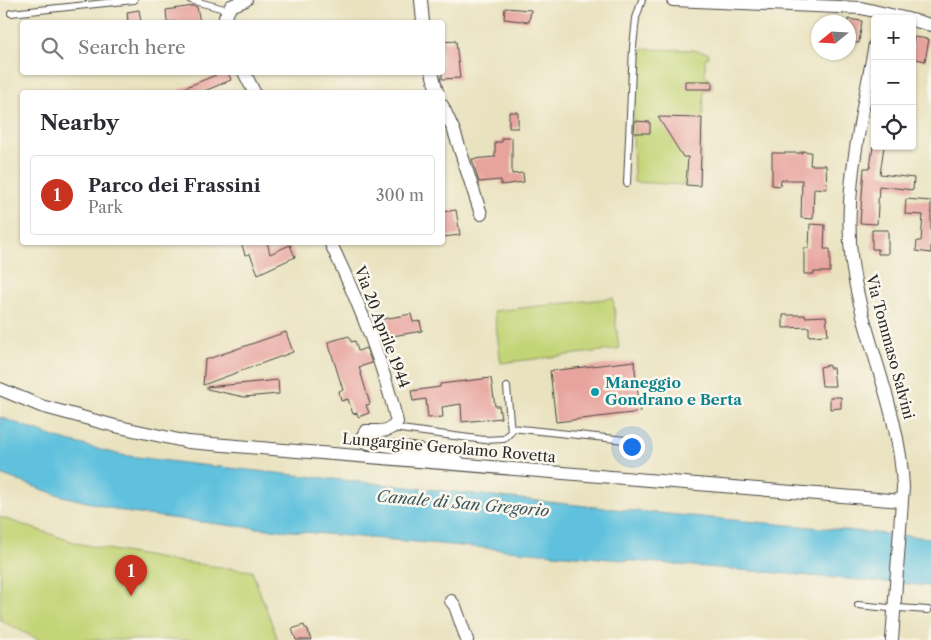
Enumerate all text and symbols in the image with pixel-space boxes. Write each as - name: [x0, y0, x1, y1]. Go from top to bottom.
- north arrow: [811, 15, 856, 60]
- map controls: [871, 15, 916, 150]
- button: +: [871, 15, 916, 60]
- search box: [20, 20, 445, 75]
- icon: search: [38, 34, 66, 62]
- text: Search here: [78, 36, 186, 59]
- button: −: [871, 60, 916, 105]
- button: locate: [871, 105, 916, 150]
- text: Nearby: [40, 110, 119, 135]
- text: Parco dei Frassini: [88, 174, 261, 197]
- text: 1: [53, 185, 61, 205]
- text: 300 m: [376, 185, 424, 205]
- text: Park: [88, 197, 123, 217]
- street label: Via 20 Aprile 1944: [350, 262, 414, 391]
- street label: Via Tommaso Salvini: [862, 271, 919, 422]
- place label: Maneggio Gondrano e Berta: [605, 373, 742, 409]
- marker: Maneggio Gondrano e Berta: [589, 386, 601, 398]
- street label: Lungargine Gerolamo Rovetta: [341, 429, 557, 466]
- your location: [619, 434, 645, 460]
- water label: Canale di San Gregorio: [376, 485, 550, 521]
- pin: 1: [115, 555, 147, 596]

